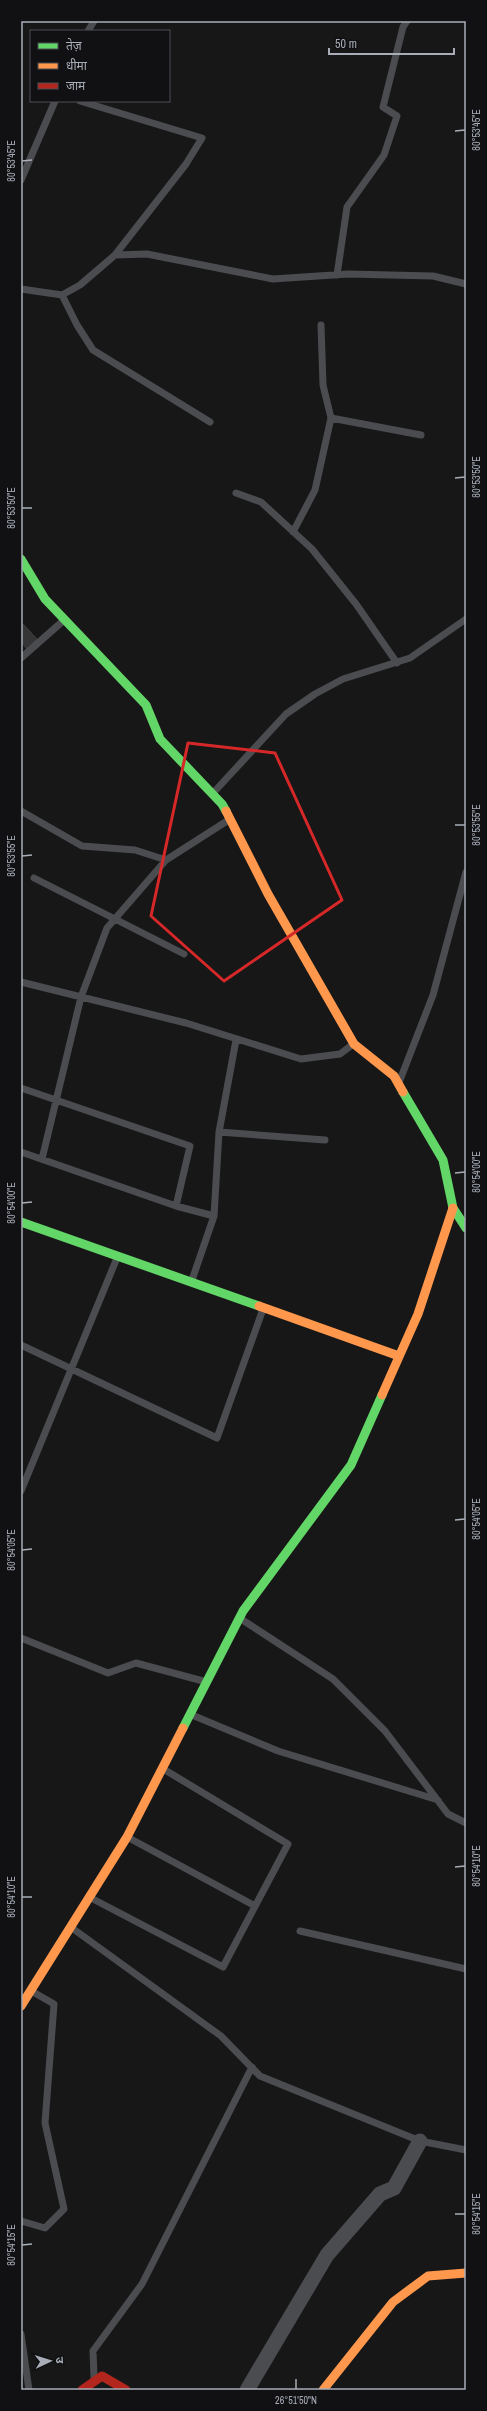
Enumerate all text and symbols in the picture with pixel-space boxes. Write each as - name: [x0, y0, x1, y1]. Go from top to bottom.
- legend: [30, 30, 170, 102]
- scale bar: [329, 30, 454, 56]
- text: 50 m: [335, 36, 357, 52]
- text: तेज़: [66, 38, 83, 54]
- text: धीमा: [66, 58, 88, 74]
- text: जाम: [66, 78, 86, 94]
- text: 80°53'45"E: [470, 109, 483, 151]
- text: 80°53'45"E: [5, 140, 18, 182]
- text: 80°53'50"E: [470, 456, 483, 498]
- text: 80°53'50"E: [5, 487, 18, 529]
- text: 80°53'55"E: [470, 804, 483, 846]
- text: 80°53'55"E: [5, 835, 18, 877]
- text: 80°54'00"E: [470, 1151, 483, 1193]
- text: 80°54'00"E: [5, 1182, 18, 1224]
- text: 80°54'05"E: [470, 1498, 483, 1540]
- text: 80°54'05"E: [5, 1529, 18, 1571]
- text: 80°54'10"E: [470, 1845, 483, 1887]
- text: 80°54'10"E: [5, 1876, 18, 1918]
- text: 80°54'15"E: [470, 2193, 483, 2235]
- text: 80°54'15"E: [5, 2224, 18, 2266]
- north arrow: [30, 2341, 70, 2381]
- text: उ: [53, 2357, 67, 2365]
- text: 26°51'50"N: [275, 2394, 317, 2407]

